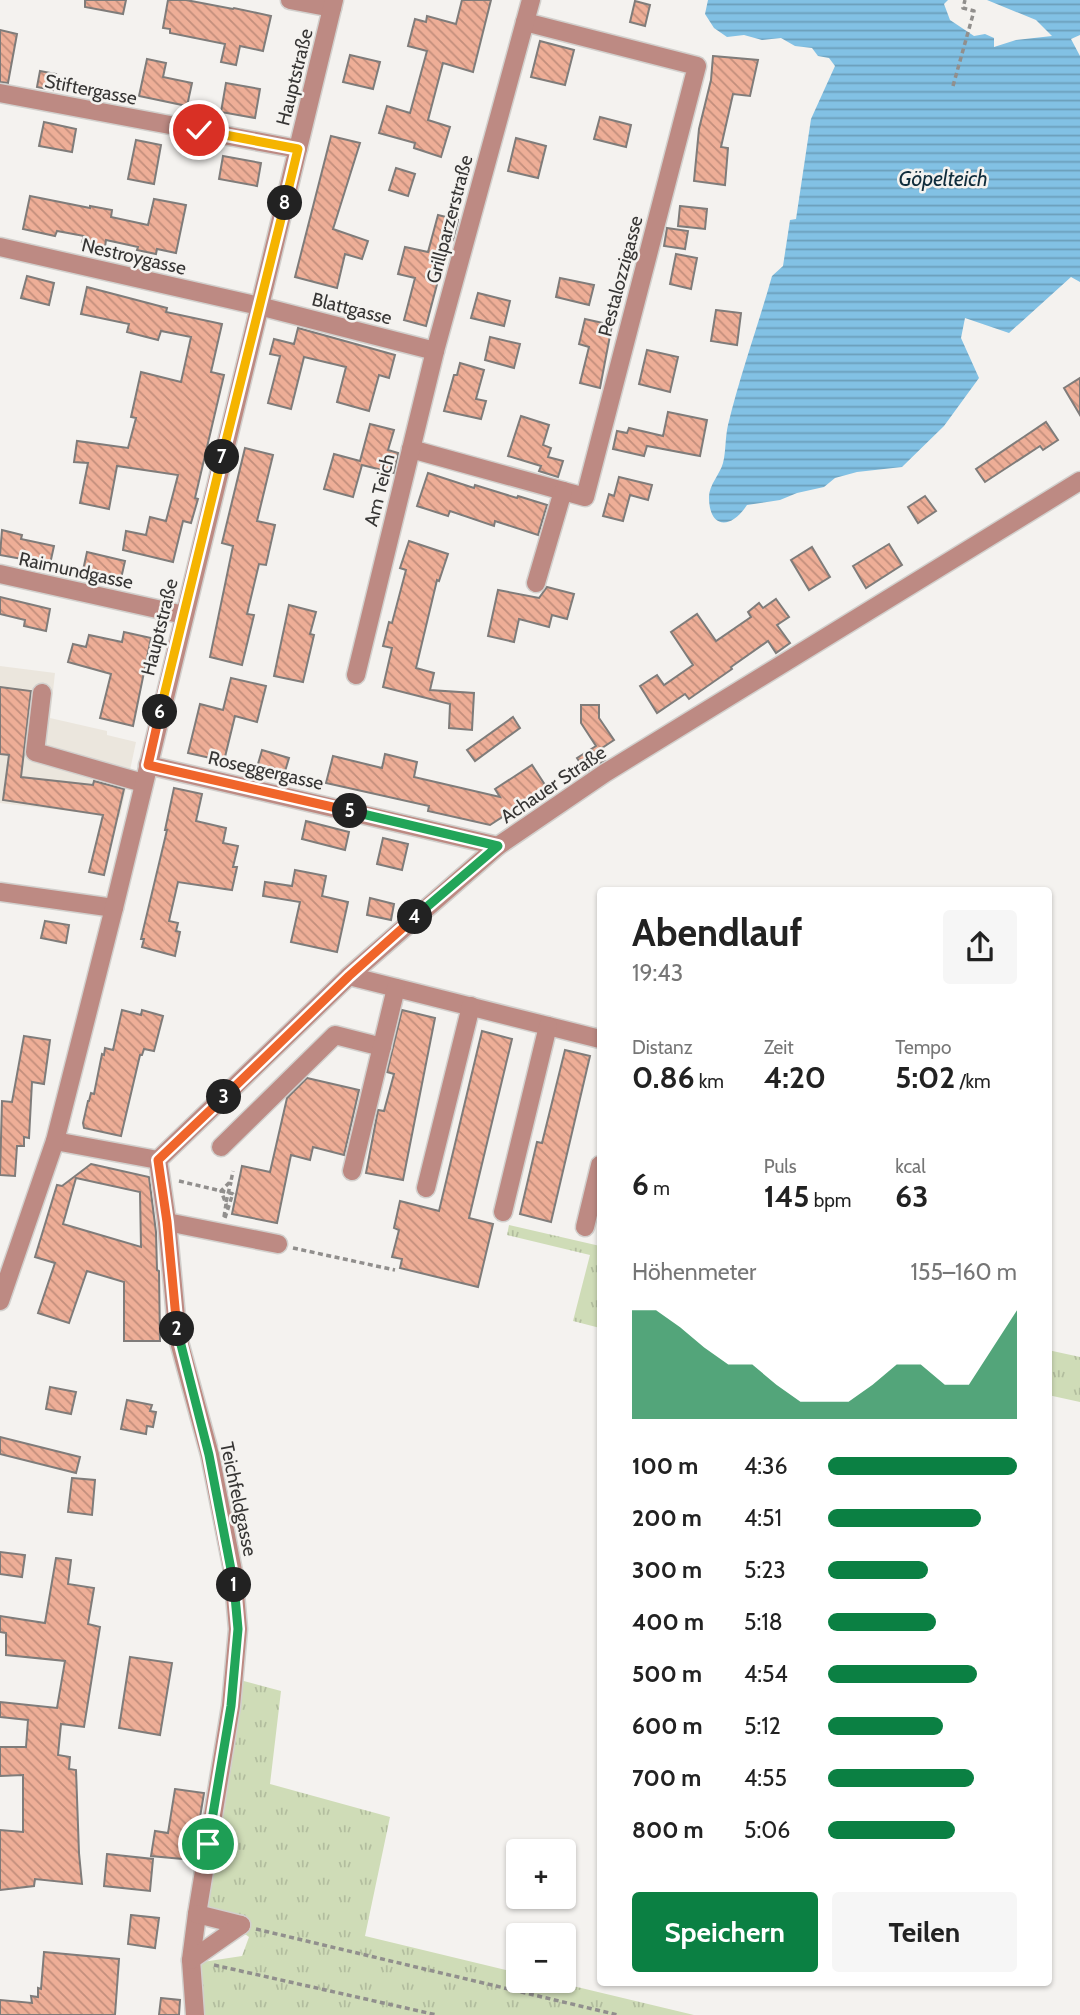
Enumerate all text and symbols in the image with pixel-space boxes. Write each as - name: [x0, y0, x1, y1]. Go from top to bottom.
- street label: Hauptstraße: [271, 26, 318, 128]
- street label: Stiftergasse: [43, 69, 139, 110]
- pin: [169, 100, 229, 160]
- icon: check: [180, 111, 218, 149]
- street label: Grillparzerstraße: [421, 152, 478, 286]
- water label: Göpelteich: [898, 166, 988, 191]
- pin: 8: [268, 186, 302, 220]
- text: 8: [279, 191, 290, 214]
- street label: Pestalozzigasse: [593, 213, 648, 339]
- street label: Nestroygasse: [79, 233, 189, 280]
- street label: Blattgasse: [310, 287, 394, 330]
- pin: 7: [204, 440, 240, 475]
- text: 7: [217, 445, 226, 468]
- street label: Am Teich: [359, 451, 400, 529]
- street label: Raimundgasse: [17, 547, 135, 594]
- street label: Hauptstraße: [136, 576, 183, 678]
- pin: 6: [142, 694, 178, 730]
- text: 6: [154, 700, 165, 723]
- street label: Achauer Straße: [496, 741, 611, 828]
- street label: Roseggergasse: [206, 746, 326, 795]
- pin: 5: [332, 794, 368, 828]
- text: 5: [344, 799, 355, 822]
- pin: 4: [398, 900, 432, 934]
- text: 4: [409, 905, 420, 928]
- text: Abendlauf: [632, 909, 802, 956]
- button: share: [943, 910, 1017, 984]
- text: 19:43: [632, 959, 683, 987]
- text: Distanz: [632, 1036, 693, 1059]
- text: Zeit: [764, 1036, 794, 1059]
- text: Tempo: [895, 1036, 951, 1059]
- text: 0.86: [632, 1059, 695, 1096]
- text: 4:20: [764, 1059, 826, 1096]
- text: 5:02: [895, 1059, 955, 1096]
- text: km: [695, 1070, 724, 1093]
- text: /km: [955, 1070, 991, 1093]
- pin: 3: [206, 1080, 242, 1114]
- text: 3: [218, 1085, 229, 1108]
- text: Puls: [764, 1155, 797, 1178]
- text: kcal: [895, 1155, 926, 1178]
- text: 6: [632, 1166, 649, 1203]
- text: m: [649, 1177, 670, 1200]
- text: 145: [764, 1178, 809, 1215]
- text: 63: [895, 1178, 928, 1215]
- text: bpm: [809, 1189, 852, 1212]
- text: Höhenmeter: [632, 1258, 756, 1286]
- text: 155–160 m: [910, 1258, 1017, 1286]
- pin: 2: [160, 1312, 194, 1346]
- text: 2: [171, 1317, 182, 1340]
- street label: Teichfeldgasse: [215, 1440, 262, 1558]
- text: 100 m: [632, 1452, 698, 1480]
- text: 4:36: [744, 1452, 788, 1480]
- text: 200 m: [632, 1504, 702, 1532]
- text: 4:51: [744, 1504, 782, 1532]
- text: 300 m: [632, 1556, 702, 1584]
- text: 5:23: [744, 1556, 786, 1584]
- pin: 1: [216, 1568, 252, 1602]
- text: 1: [230, 1573, 237, 1596]
- text: 400 m: [632, 1608, 704, 1636]
- text: 5:18: [744, 1608, 783, 1636]
- text: 500 m: [632, 1660, 702, 1688]
- text: 4:54: [744, 1660, 788, 1688]
- text: 600 m: [632, 1712, 703, 1740]
- text: 5:12: [744, 1712, 781, 1740]
- text: 700 m: [632, 1764, 701, 1792]
- text: 4:55: [744, 1764, 787, 1792]
- pin: [178, 1814, 238, 1874]
- text: 800 m: [632, 1816, 704, 1844]
- text: 5:06: [744, 1816, 790, 1844]
- icon: arrive: [189, 1825, 227, 1863]
- map controls: [506, 1839, 576, 1993]
- button: +: [506, 1839, 576, 1909]
- button: Speichern: [632, 1892, 818, 1972]
- button: Teilen: [832, 1892, 1017, 1972]
- button: −: [506, 1923, 576, 1993]

